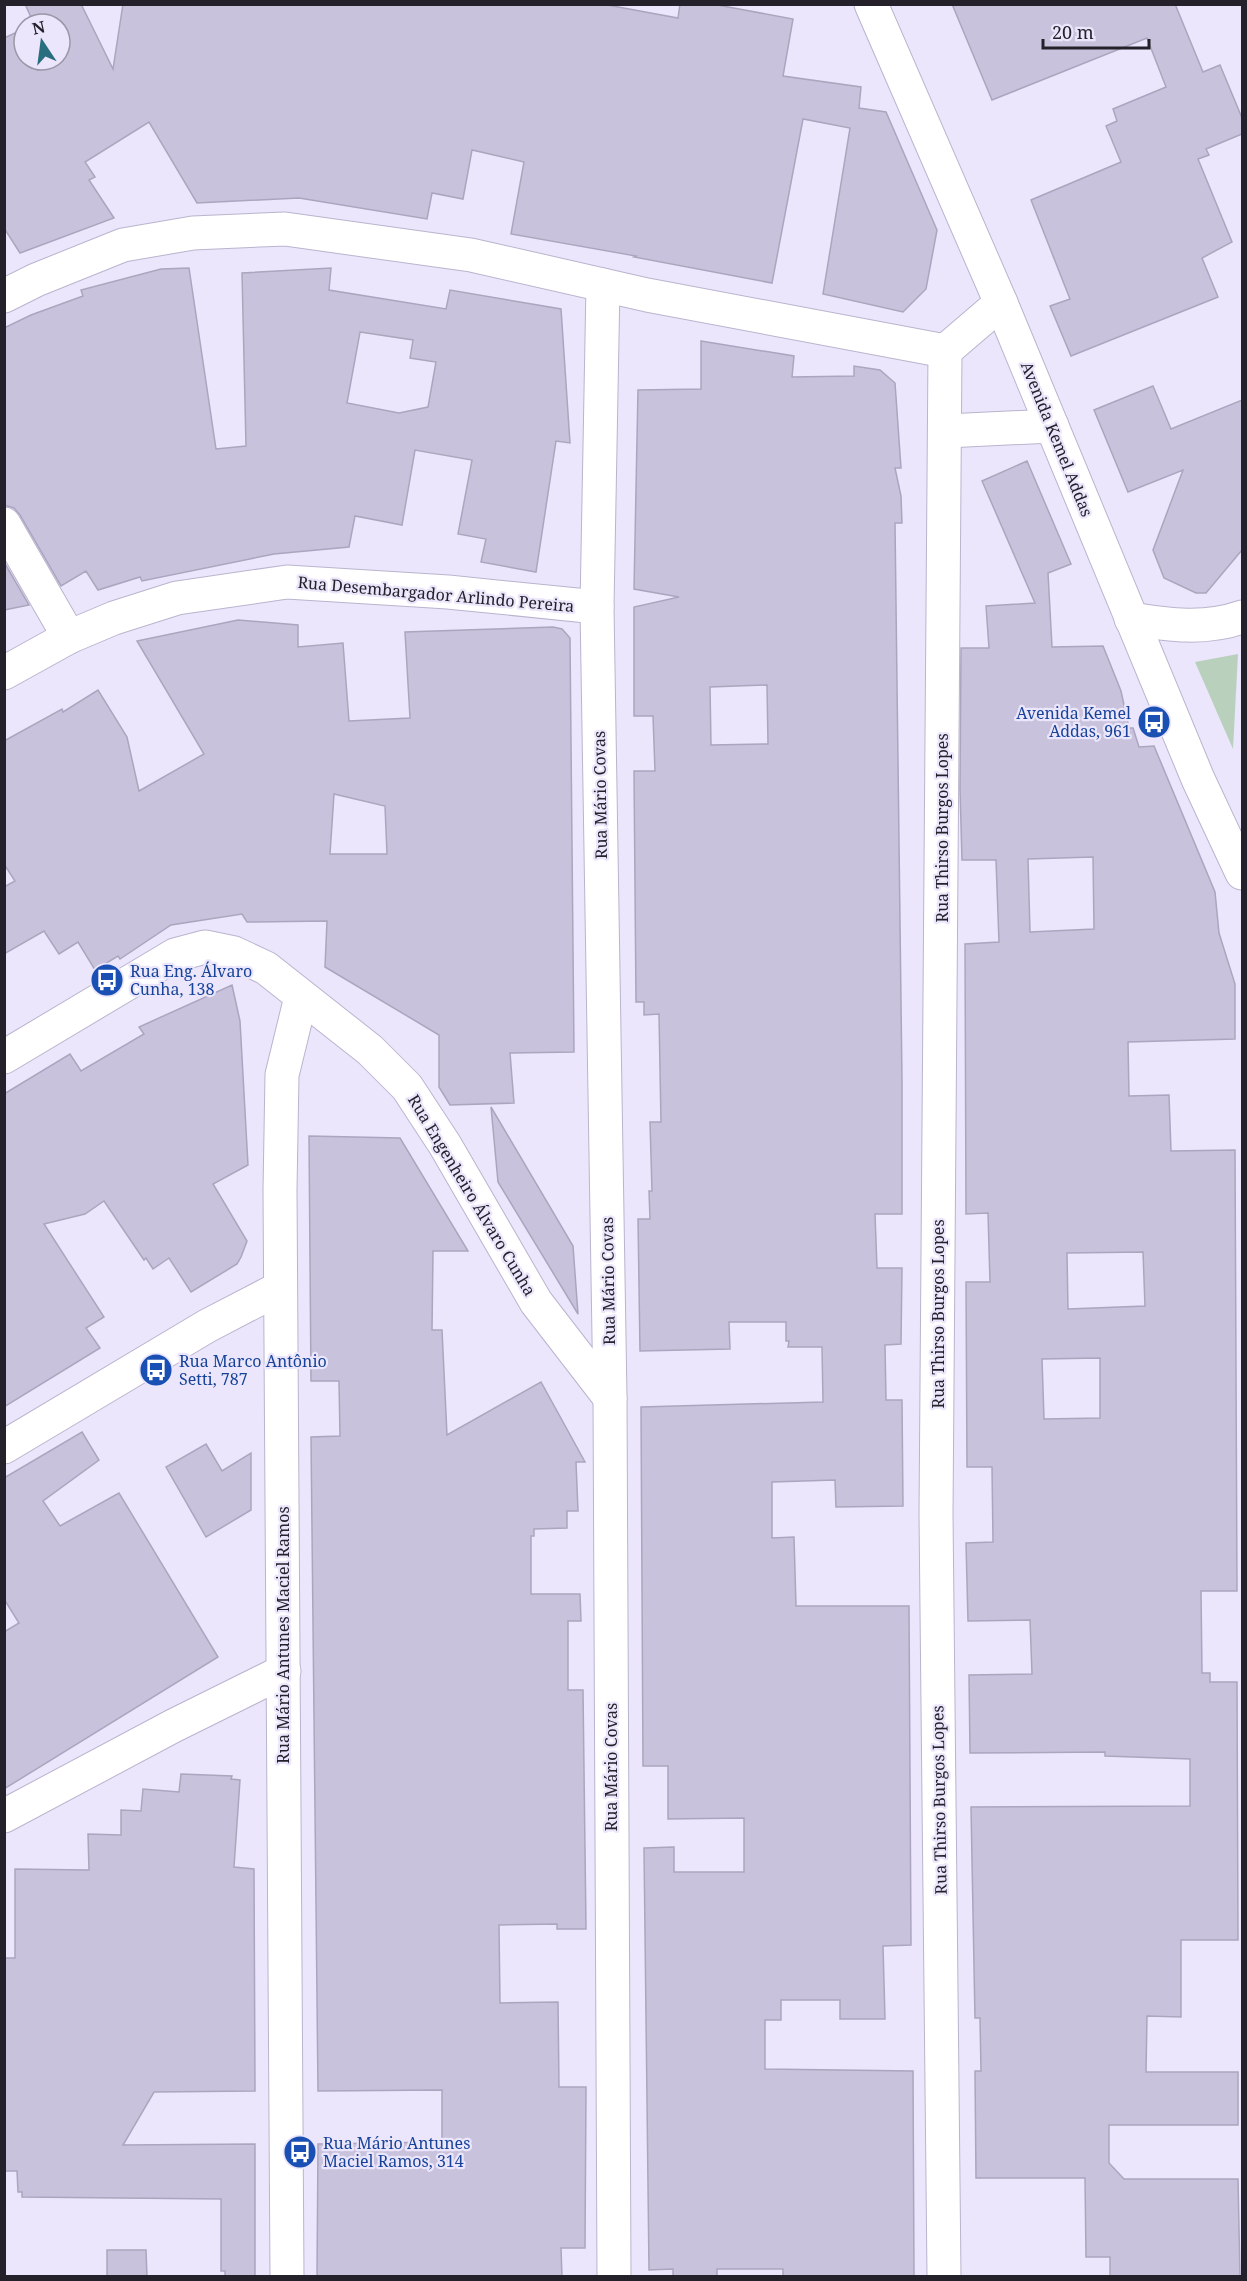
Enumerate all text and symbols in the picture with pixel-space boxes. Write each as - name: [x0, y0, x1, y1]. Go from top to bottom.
- north arrow: [12, 12, 72, 72]
- scale bar: [1043, 12, 1150, 50]
- text: N: [30, 15, 48, 40]
- text: 20 m: [1052, 20, 1094, 44]
- street label: Avenida Kemel Addas: [1016, 358, 1098, 520]
- street label: Rua Desembargador Arlindo Pereira: [297, 571, 575, 617]
- place label: Avenida Kemel Addas, 961: [1016, 702, 1131, 742]
- bus stop icon: Avenida Kemel Addas, 961: [1136, 704, 1172, 740]
- street label: Rua Mário Covas: [588, 731, 612, 859]
- street label: Rua Thirso Burgos Lopes: [931, 733, 953, 923]
- place label: Rua Eng. Álvaro Cunha, 138: [130, 960, 252, 1000]
- bus stop icon: Rua Eng. Álvaro Cunha, 138: [89, 962, 125, 998]
- street label: Rua Engenheiro Álvaro Cunha: [403, 1090, 541, 1300]
- street label: Rua Mário Covas: [596, 1217, 620, 1345]
- street label: Rua Thirso Burgos Lopes: [927, 1219, 949, 1409]
- place label: Rua Marco Antônio Setti, 787: [179, 1350, 327, 1390]
- bus stop icon: Rua Marco Antônio Setti, 787: [138, 1352, 174, 1388]
- street label: Rua Mário Antunes Maciel Ramos: [272, 1506, 294, 1764]
- street label: Rua Mário Covas: [600, 1703, 622, 1831]
- street label: Rua Thirso Burgos Lopes: [926, 1705, 952, 1895]
- place label: Rua Mário Antunes Maciel Ramos, 314: [323, 2132, 470, 2172]
- bus stop icon: Rua Mário Antunes Maciel Ramos, 314: [282, 2134, 318, 2170]

